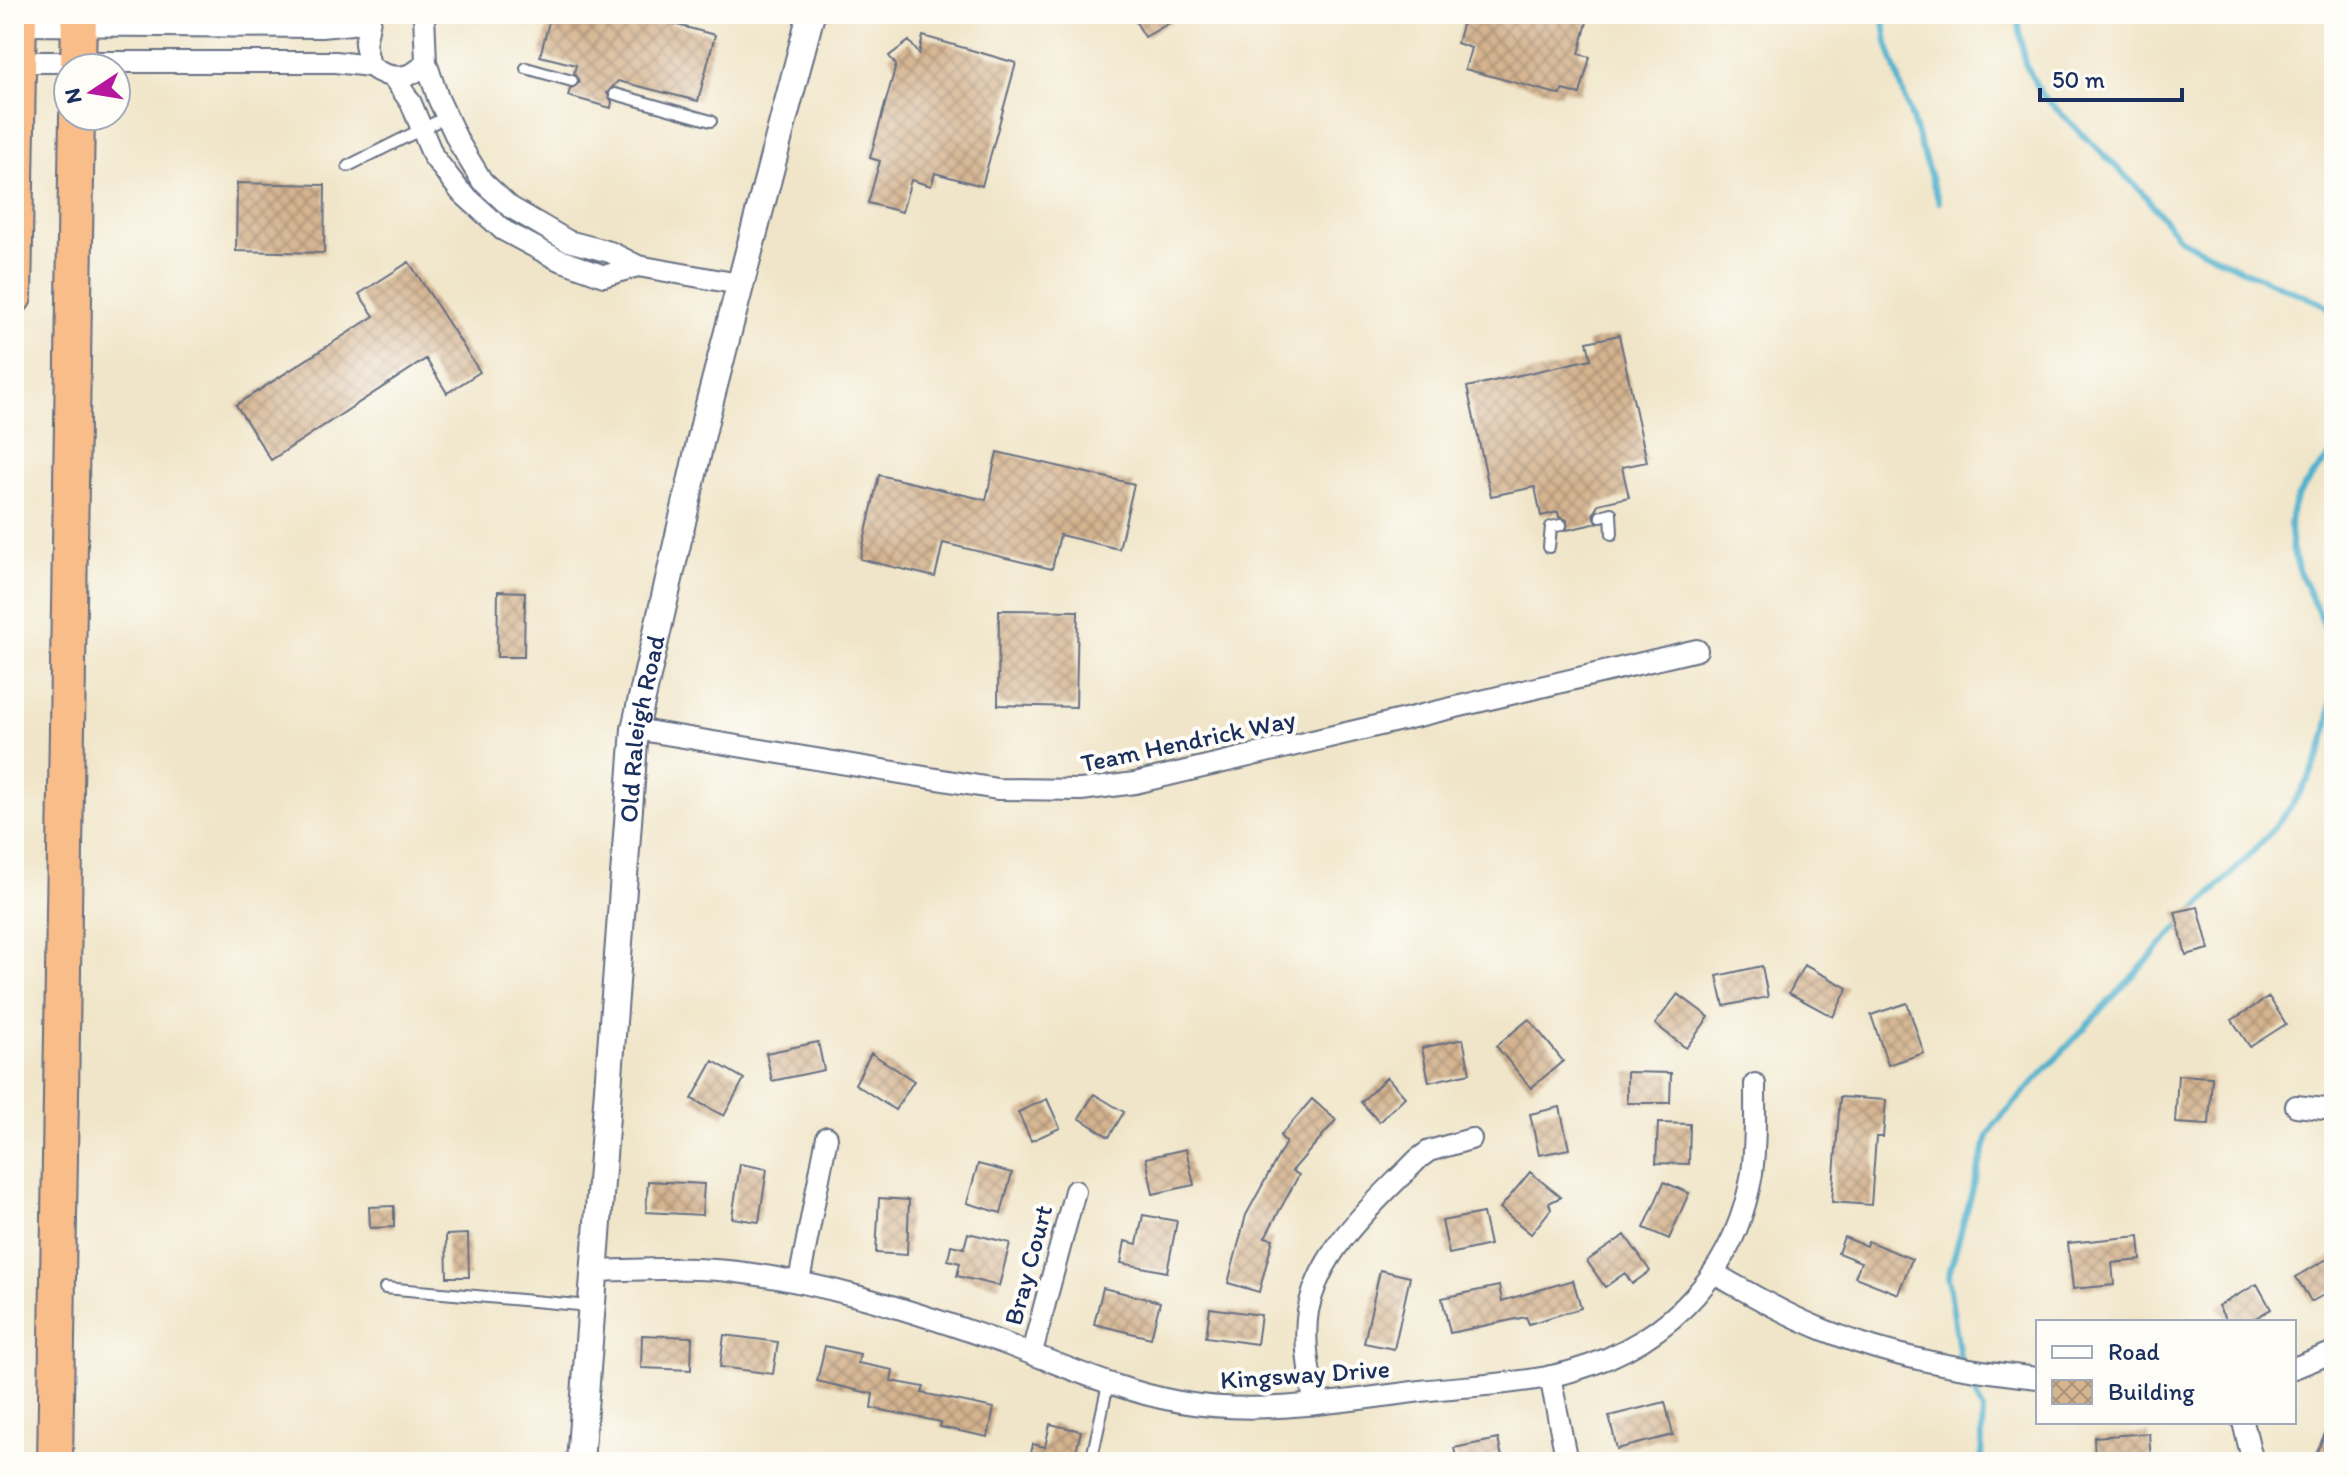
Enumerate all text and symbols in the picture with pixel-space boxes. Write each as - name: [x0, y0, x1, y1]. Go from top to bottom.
- north arrow: [52, 52, 132, 132]
- scale bar: [2040, 52, 2182, 102]
- text: 50 m: [2052, 65, 2105, 94]
- text: N: [58, 86, 88, 106]
- street label: Old Raleigh Road: [612, 632, 672, 824]
- street label: Team Hendrick Way: [1078, 703, 1298, 779]
- street label: Bray Court: [997, 1201, 1059, 1329]
- legend: [2036, 1320, 2296, 1424]
- text: Road: [2108, 1337, 2160, 1366]
- street label: Kingsway Drive: [1219, 1352, 1391, 1396]
- text: Building: [2108, 1377, 2195, 1406]

